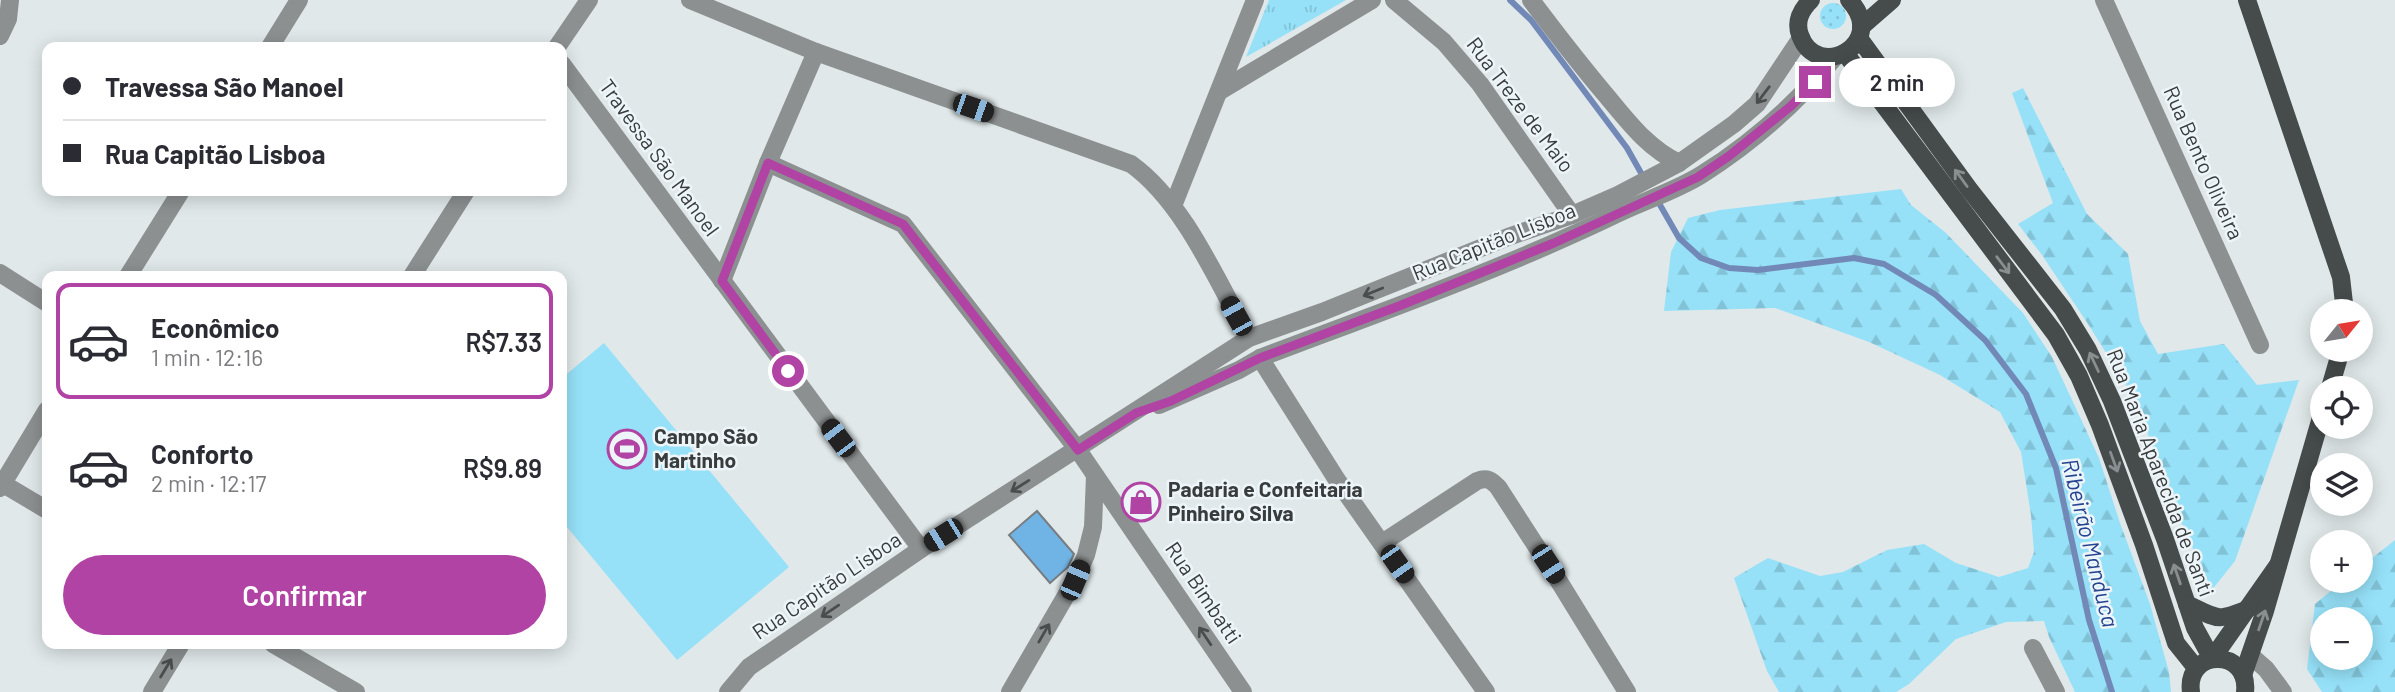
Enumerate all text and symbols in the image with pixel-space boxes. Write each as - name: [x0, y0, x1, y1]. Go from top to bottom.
- street label: Rua Treze de Maio: [1462, 32, 1580, 177]
- callout: 2 min: [1840, 57, 1955, 106]
- route end: [1799, 66, 1831, 98]
- text: 2 min: [1870, 68, 1924, 96]
- text: Travessa São Manoel: [105, 71, 344, 102]
- street label: Travessa São Manoel: [595, 74, 725, 240]
- street label: Rua Bento Oliveira: [2159, 82, 2249, 243]
- one-way arrow: [1756, 85, 1770, 104]
- car: [950, 91, 997, 125]
- text: Rua Capitão Lisboa: [105, 138, 326, 169]
- one-way arrow: [1954, 169, 1968, 188]
- street label: Rua Capitão Lisboa: [1408, 196, 1579, 285]
- one-way arrow: [1996, 255, 2011, 274]
- one-way arrow: [1362, 287, 1384, 300]
- car: [1217, 293, 1256, 339]
- north arrow: [2310, 299, 2373, 362]
- map controls: [2310, 299, 2373, 670]
- icon: car: [67, 310, 130, 373]
- text: Econômico: [151, 312, 280, 343]
- text: R$7.33: [465, 326, 542, 357]
- text: 1 min · 12:16: [151, 343, 263, 371]
- street label: Rua Maria Aparecida de Santi: [2103, 345, 2220, 600]
- one-way arrow: [2087, 352, 2100, 373]
- route start: [772, 355, 804, 387]
- button: locate: [2310, 376, 2373, 439]
- car: [817, 415, 860, 461]
- place label: Campo São Martinho: [654, 423, 758, 472]
- sports icon: Campo São Martinho: [606, 428, 648, 470]
- icon: car: [67, 436, 130, 499]
- text: Conforto: [151, 438, 254, 469]
- one-way arrow: [2108, 451, 2121, 473]
- text: R$9.89: [463, 452, 542, 483]
- button: layers: [2310, 453, 2373, 516]
- water label: Ribeirão Manduca: [2056, 456, 2125, 630]
- text: 2 min · 12:17: [151, 469, 266, 497]
- place label: Padaria e Confeitaria Pinheiro Silva: [1168, 476, 1363, 525]
- one-way arrow: [1011, 480, 1031, 494]
- shop icon: Padaria e Confeitaria Pinheiro Silva: [1120, 481, 1162, 523]
- car: [920, 515, 967, 555]
- street label: Rua Capitão Lisboa: [747, 526, 905, 644]
- button: +: [2310, 530, 2373, 593]
- street label: Rua Bimbatti: [1161, 536, 1248, 648]
- car: [1377, 541, 1418, 587]
- car: [1528, 541, 1569, 587]
- button: Confirmar: [63, 555, 546, 635]
- car: [1058, 557, 1093, 603]
- one-way arrow: [2170, 563, 2182, 585]
- one-way arrow: [821, 604, 840, 618]
- button: −: [2310, 607, 2373, 670]
- one-way arrow: [2257, 610, 2269, 632]
- one-way arrow: [1038, 623, 1051, 644]
- one-way arrow: [1198, 627, 1212, 646]
- one-way arrow: [159, 659, 174, 678]

